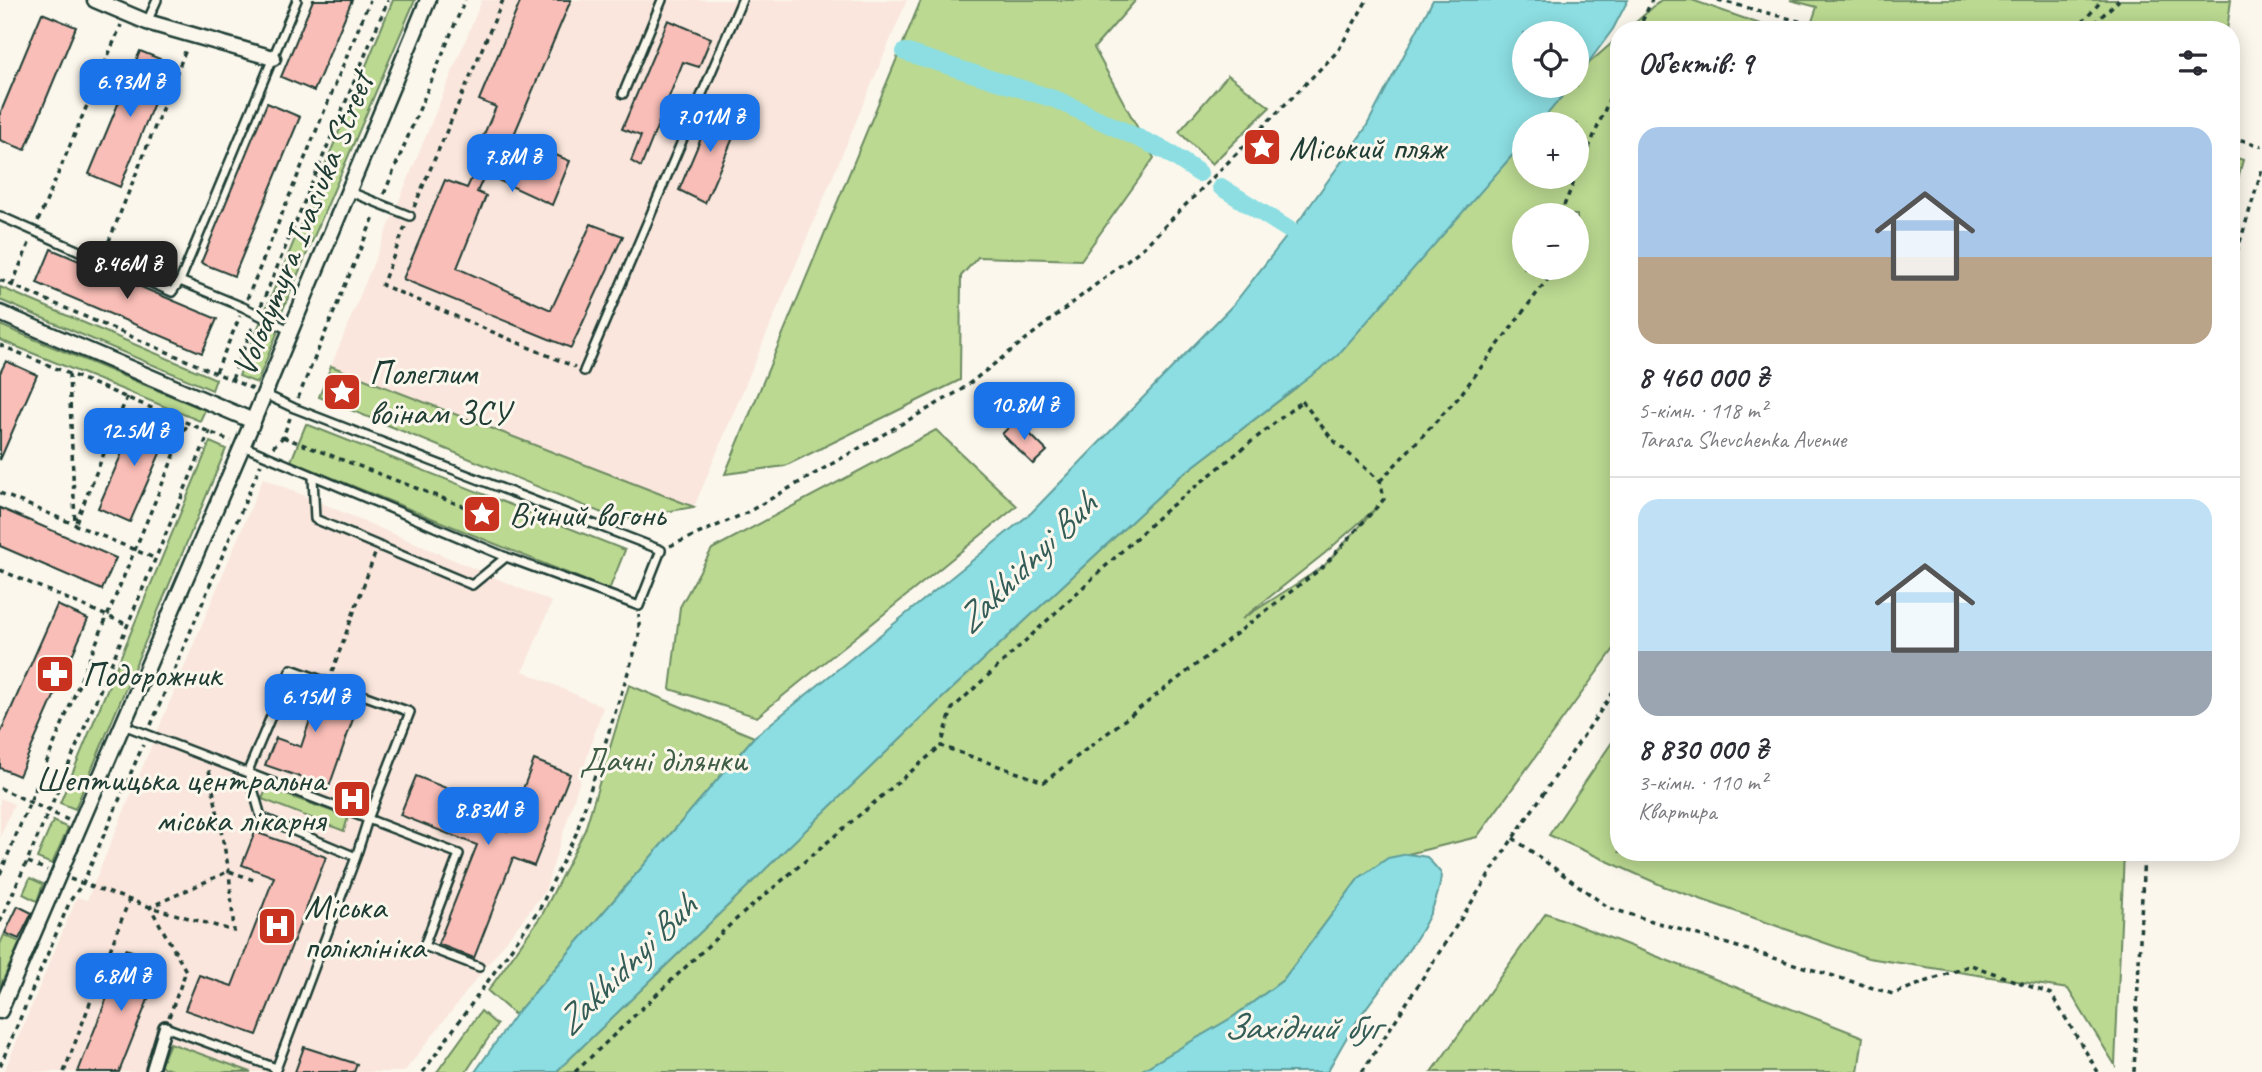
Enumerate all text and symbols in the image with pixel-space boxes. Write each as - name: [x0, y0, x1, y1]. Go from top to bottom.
- map controls: [1512, 21, 1589, 280]
- button: locate: [1512, 21, 1589, 98]
- text: Об’єктів: 9: [1638, 44, 1753, 82]
- icon: filters: [2174, 44, 2212, 82]
- pin: 6.93M ₴: [65, 60, 195, 119]
- street label: Volodymyra Ivasiuka Street: [221, 62, 386, 383]
- text: 6.93M ₴: [96, 67, 164, 96]
- pin: 7.01M ₴: [645, 94, 775, 154]
- text: 7.01M ₴: [676, 102, 744, 131]
- button: +: [1512, 112, 1589, 189]
- place label: Міський пляж: [1289, 125, 1448, 170]
- place icon: Міський пляж: [1241, 126, 1283, 168]
- pin: 7.8M ₴: [455, 134, 569, 194]
- text: 7.8M ₴: [483, 142, 541, 171]
- icon: home: [1862, 173, 1988, 299]
- button: −: [1512, 203, 1589, 280]
- pin: 8.46M ₴: [62, 242, 192, 301]
- text: 8.46M ₴: [93, 249, 161, 278]
- place label: Полеглим воїнам ЗСУ: [369, 350, 515, 435]
- text: 8 460 000 ₴: [1638, 358, 1769, 396]
- place icon: Полеглим воїнам ЗСУ: [321, 371, 363, 413]
- pin: 10.8M ₴: [959, 382, 1089, 442]
- text: 10.8M ₴: [990, 390, 1058, 419]
- text: 5-кімн. · 118 m²: [1638, 396, 1767, 425]
- pin: 12.5M ₴: [69, 408, 199, 468]
- text: 12.5M ₴: [100, 416, 168, 445]
- text: Tarasa Shevchenka Avenue: [1638, 425, 1846, 454]
- water label: Zakhidnyi Buh: [945, 480, 1108, 643]
- place label: Вічний вогонь: [509, 492, 667, 537]
- place icon: Вічний вогонь: [461, 493, 503, 535]
- icon: home: [1862, 545, 1988, 671]
- place label: Подорожник: [82, 652, 224, 697]
- pharmacy icon: Подорожник: [34, 653, 76, 695]
- pin: 6.15M ₴: [250, 674, 380, 734]
- text: 6.15M ₴: [281, 682, 349, 711]
- text: 8 830 000 ₴: [1638, 730, 1768, 768]
- park label: Дачні ділянки: [579, 737, 749, 782]
- place label: Шептицька центральна міська лікарня: [36, 757, 328, 842]
- text: 3-кімн. · 110 m²: [1638, 768, 1767, 797]
- hospital icon: Шептицька центральна міська лікарня: [331, 778, 373, 820]
- pin: 8.83M ₴: [423, 788, 553, 847]
- text: 8.83M ₴: [454, 795, 522, 824]
- text: Квартира: [1638, 797, 1716, 826]
- water label: Zakhidnyi Buh: [545, 882, 708, 1045]
- place label: Міська поліклініка: [304, 884, 428, 969]
- hospital icon: Міська поліклініка: [256, 905, 298, 947]
- pin: 6.8M ₴: [64, 954, 178, 1013]
- text: 6.8M ₴: [92, 961, 150, 990]
- water label: Західний буг: [1223, 1003, 1388, 1050]

